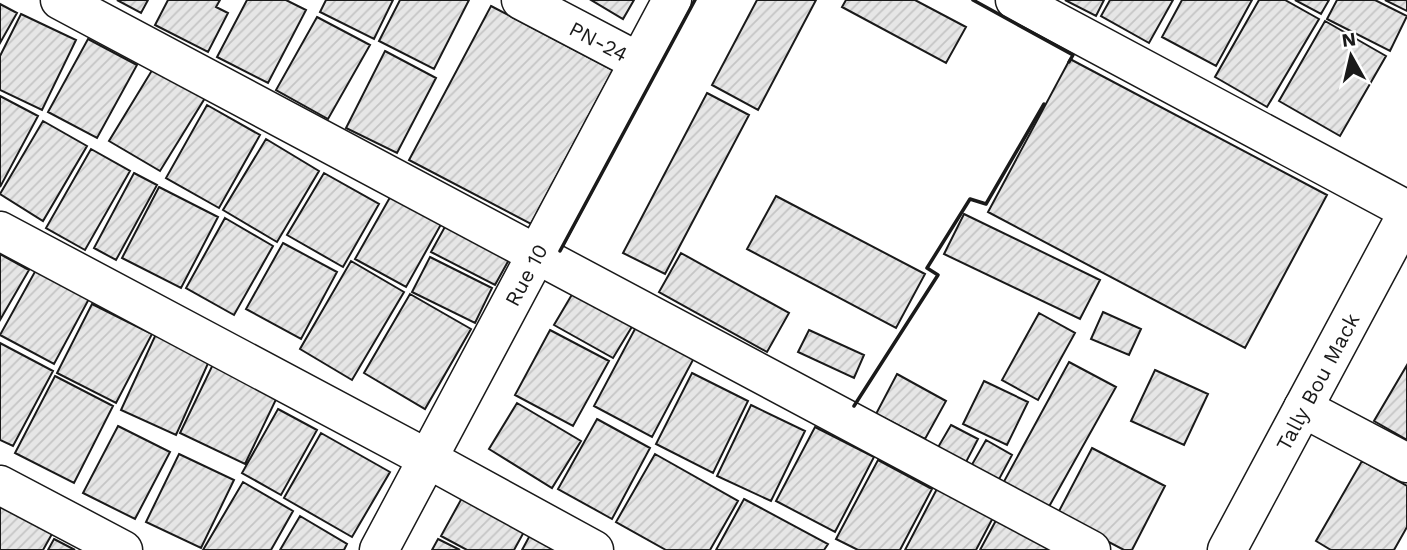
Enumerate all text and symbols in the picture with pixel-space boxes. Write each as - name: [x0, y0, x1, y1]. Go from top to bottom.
- street label: PN-24: [565, 15, 632, 67]
- north arrow: [1316, 21, 1386, 91]
- text: N: [1340, 27, 1357, 52]
- street label: Rue 10: [499, 239, 552, 310]
- street label: Tally Bou Mack: [1270, 309, 1364, 455]

